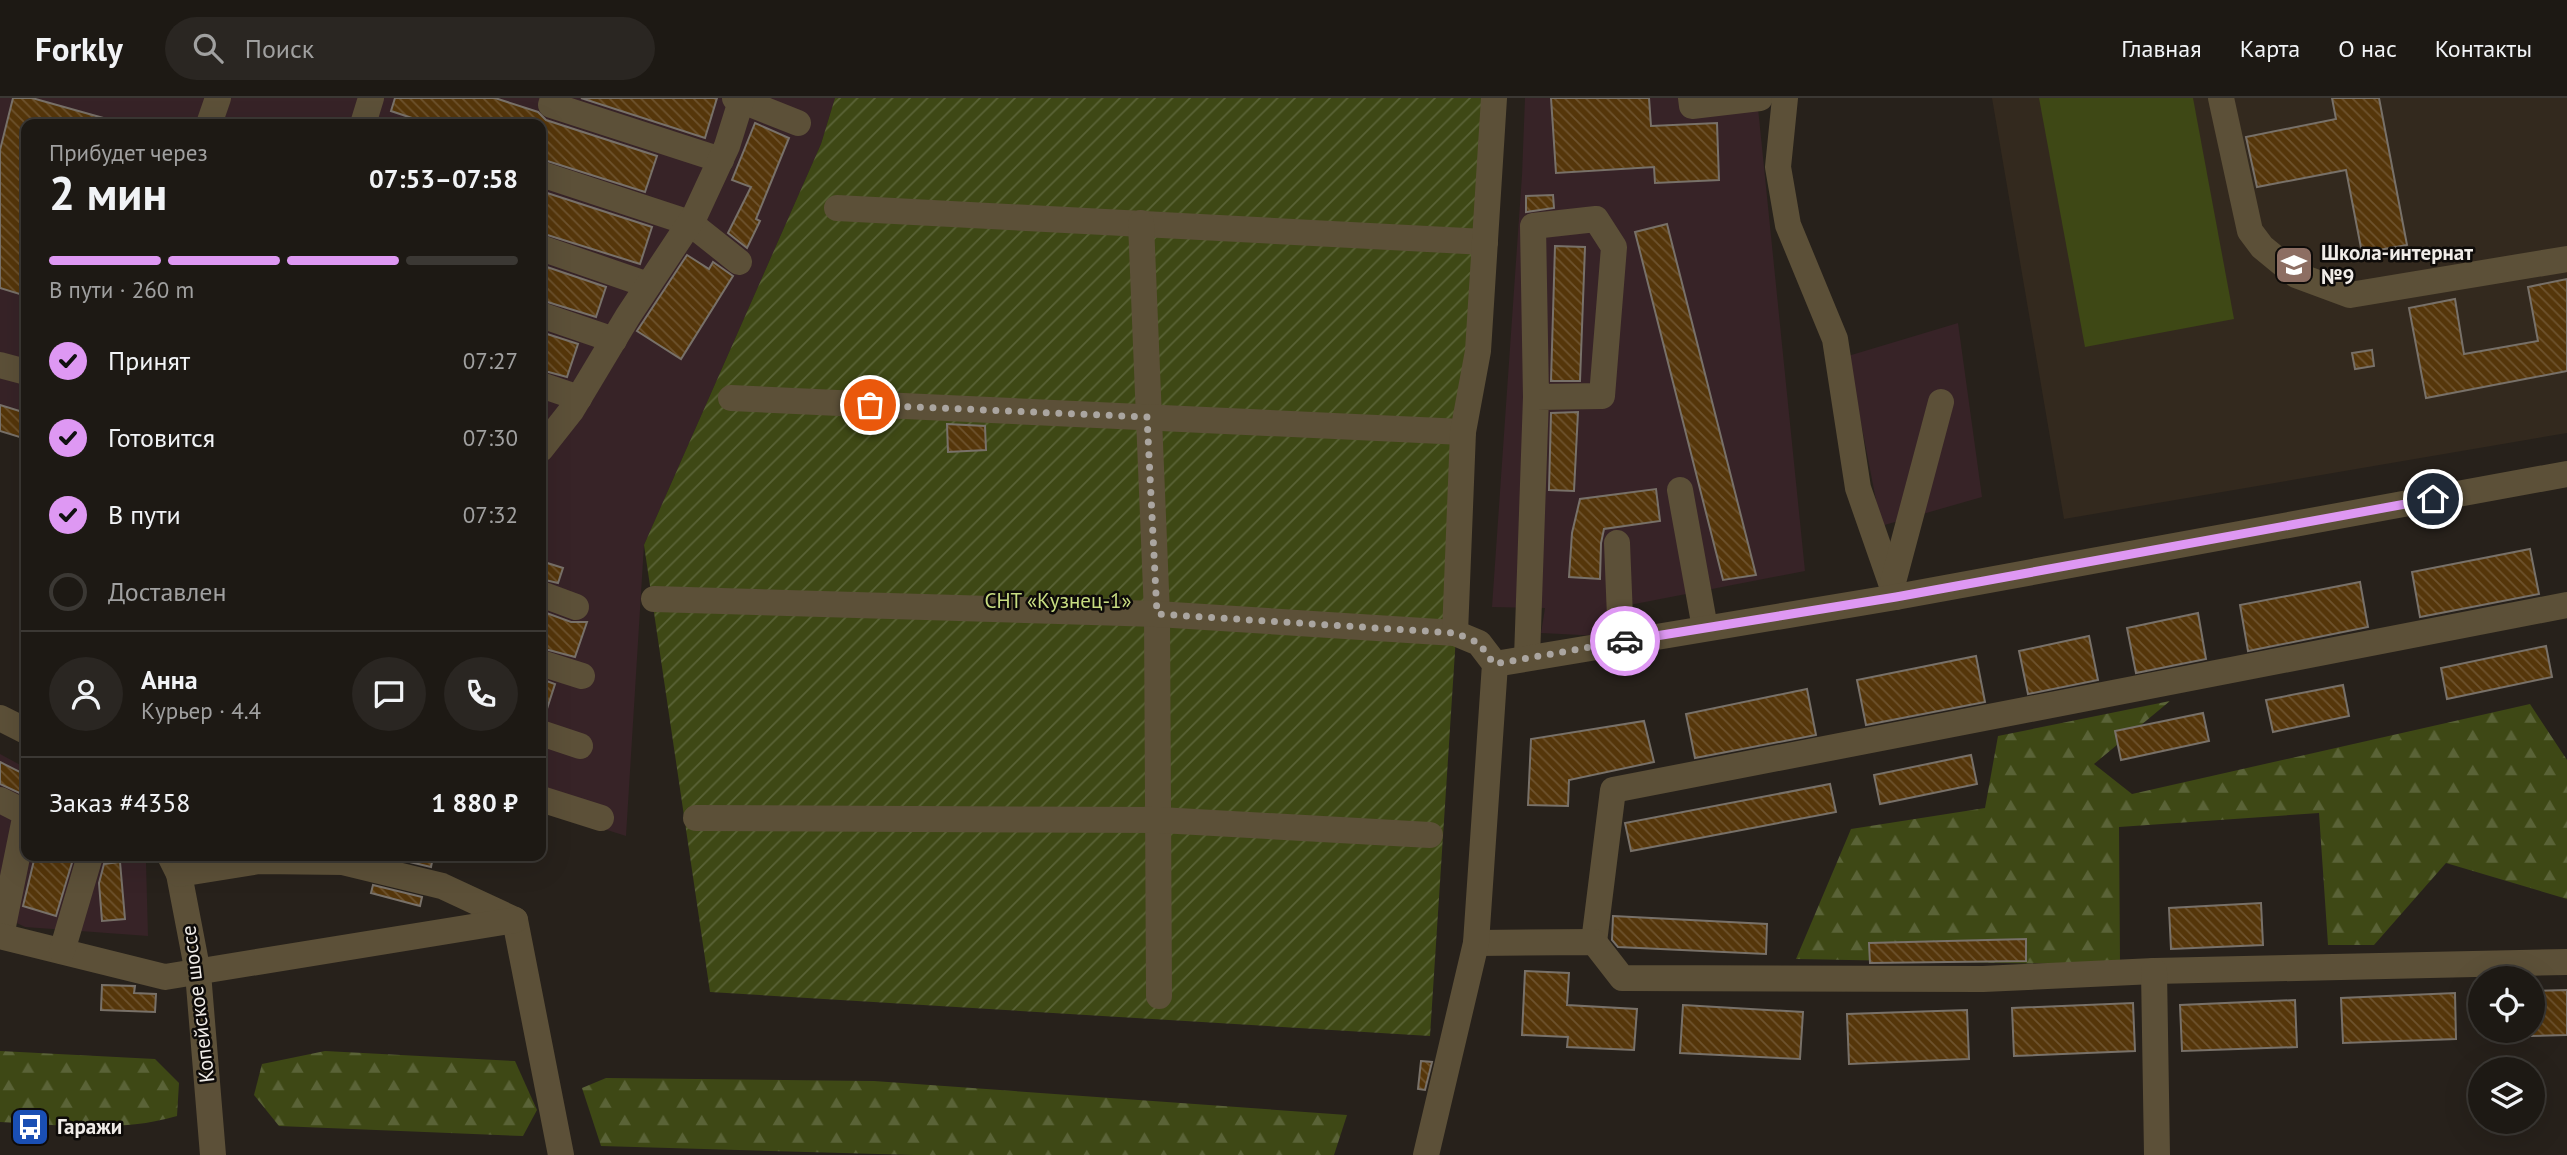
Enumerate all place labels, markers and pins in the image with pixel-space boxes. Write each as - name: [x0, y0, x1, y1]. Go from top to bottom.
- place label: Школа-интернат №9: [2321, 239, 2473, 290]
- school or university icon: Школа-интернат №9: [2273, 244, 2315, 286]
- pin: [840, 375, 900, 435]
- pin: [2403, 469, 2463, 529]
- bus stop icon: Гаражи: [9, 1106, 51, 1148]
- place label: Гаражи: [57, 1113, 122, 1140]

